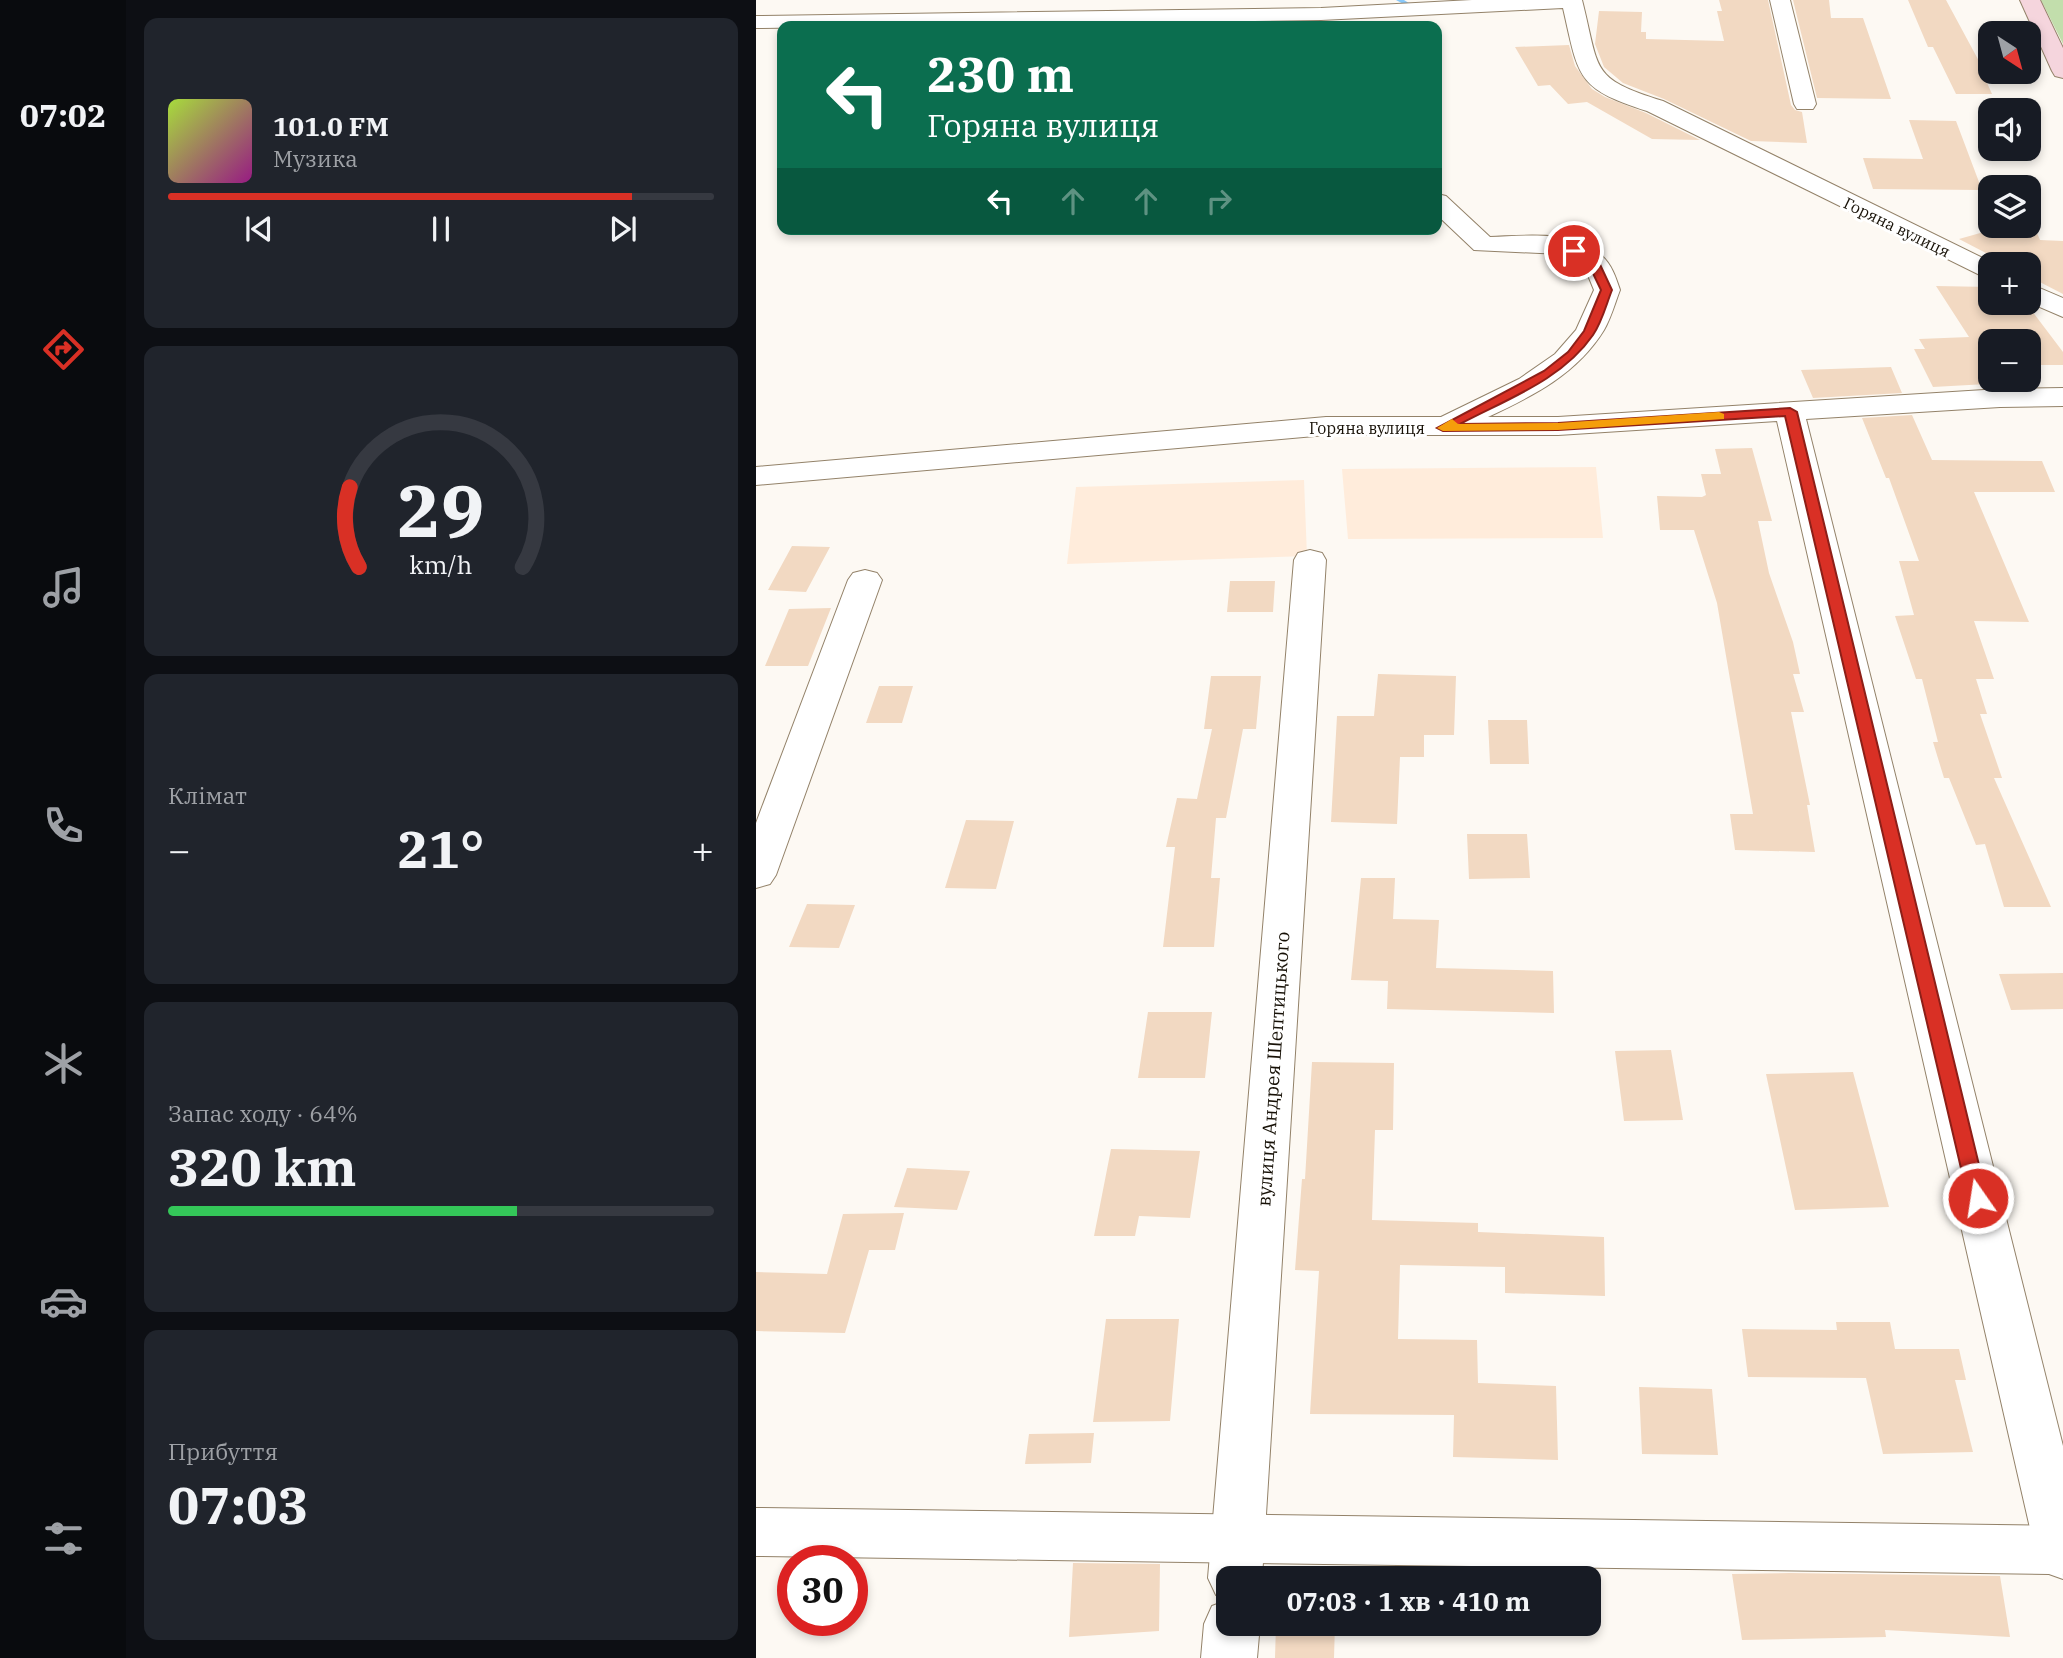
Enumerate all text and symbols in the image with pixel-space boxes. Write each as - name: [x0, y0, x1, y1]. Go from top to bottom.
- north arrow: [1978, 21, 2040, 84]
- map controls: [1978, 21, 2041, 392]
- text: 230 m: [927, 42, 1074, 105]
- icon: left: [812, 49, 903, 140]
- text: 07:02: [20, 94, 106, 136]
- button: sound: [1978, 98, 2041, 161]
- text: Горяна вулиця: [927, 104, 1159, 146]
- text: 101.0 FM: [273, 109, 389, 143]
- text: Музика: [273, 143, 358, 173]
- button: layers: [1978, 175, 2041, 238]
- icon: left: [981, 182, 1019, 220]
- icon: ahead: [1054, 182, 1092, 220]
- icon: ahead: [1127, 182, 1165, 220]
- icon: right: [1200, 182, 1238, 220]
- street label: Горяна вулиця: [1840, 193, 1954, 261]
- icon: previous: [240, 210, 278, 248]
- icon: pause: [422, 210, 460, 248]
- icon: next: [604, 210, 642, 248]
- pin: [1544, 221, 1604, 281]
- icon: arrive: [1555, 232, 1593, 270]
- button: +: [1978, 252, 2041, 315]
- icon: directions: [39, 325, 88, 374]
- button: −: [1978, 329, 2041, 392]
- street label: Горяна вулиця: [1309, 418, 1425, 438]
- text: 29: [397, 462, 485, 557]
- text: km/h: [409, 548, 473, 581]
- icon: music: [39, 563, 88, 612]
- text: Клімат: [168, 780, 247, 810]
- icon: phone: [39, 801, 88, 850]
- text: 21°: [398, 815, 484, 882]
- text: −: [168, 825, 191, 874]
- text: +: [691, 825, 714, 874]
- street label: вулиця Андрея Шептицького: [1251, 931, 1295, 1207]
- icon: climate: [39, 1039, 88, 1088]
- text: Запас ходу · 64%: [168, 1098, 358, 1128]
- text: 320 km: [168, 1133, 357, 1200]
- position arrow: [1941, 1161, 2015, 1235]
- icon: car: [39, 1277, 88, 1326]
- text: Прибуття: [168, 1436, 278, 1466]
- text: 07:03: [168, 1471, 309, 1538]
- icon: filters: [39, 1514, 88, 1563]
- speed limit sign: 30: [777, 1545, 868, 1636]
- text: 07:03 · 1 хв · 410 m: [1287, 1584, 1530, 1618]

